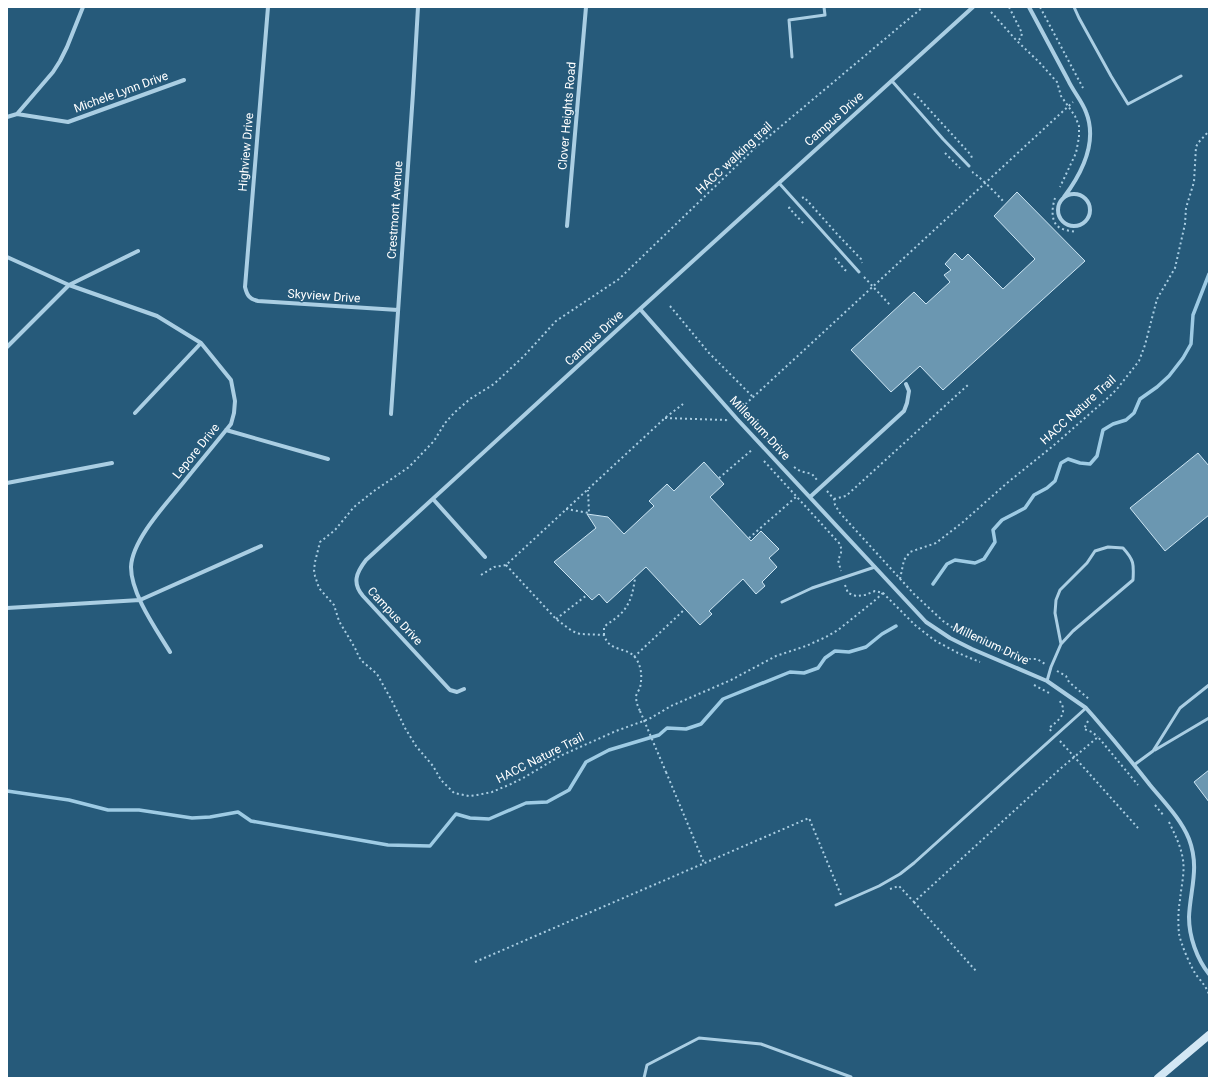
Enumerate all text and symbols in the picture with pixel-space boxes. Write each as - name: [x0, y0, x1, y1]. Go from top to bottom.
- street label: Clover Heights Road: [555, 61, 579, 171]
- street label: Michele Lynn Drive: [72, 68, 170, 116]
- street label: Campus Drive: [802, 89, 866, 149]
- street label: Highview Drive: [236, 112, 256, 192]
- street label: HACC walking trail: [693, 119, 775, 197]
- street label: Crestmont Avenue: [385, 160, 405, 260]
- street label: Skyview Drive: [287, 286, 361, 306]
- street label: Campus Drive: [562, 308, 626, 368]
- street label: HACC Nature Trail: [1037, 372, 1119, 448]
- street label: Millenium Drive: [727, 393, 793, 463]
- street label: Lepore Drive: [170, 421, 222, 481]
- street label: Campus Drive: [365, 584, 425, 648]
- street label: Millenium Drive: [951, 620, 1031, 668]
- street label: HACC Nature Trail: [494, 730, 586, 786]

